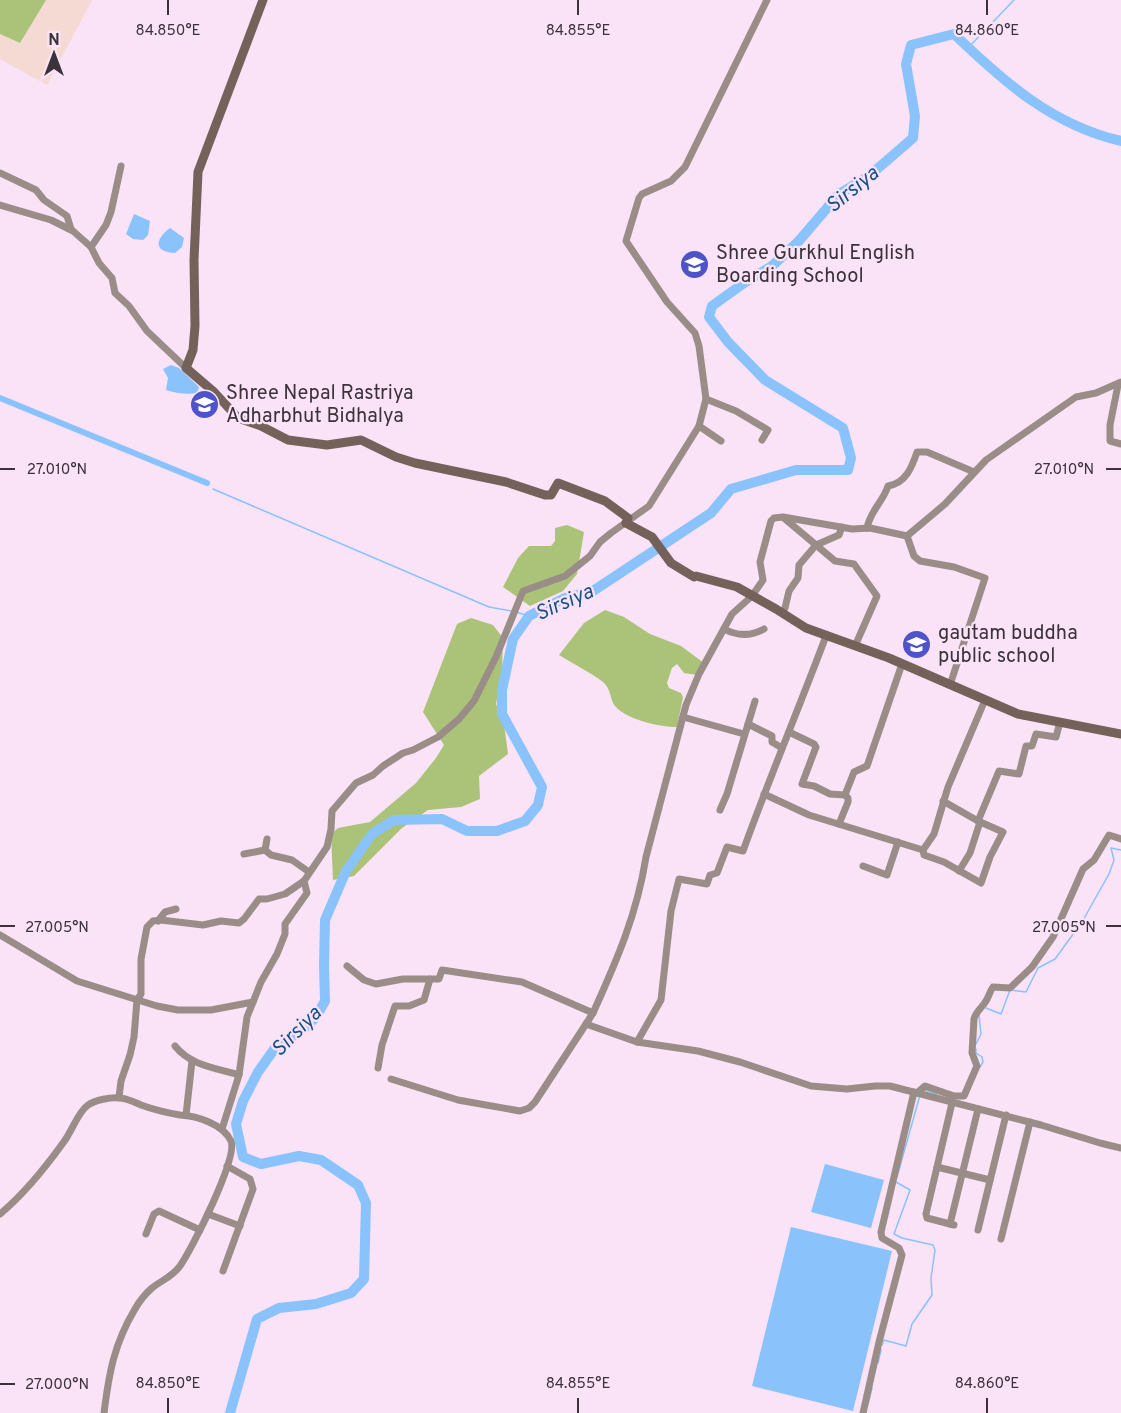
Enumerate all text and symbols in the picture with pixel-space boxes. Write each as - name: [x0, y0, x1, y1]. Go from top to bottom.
- text: 84.850°E: [135, 22, 201, 41]
- text: 84.855°E: [546, 22, 610, 41]
- text: 84.860°E: [955, 22, 1019, 41]
- north arrow: [24, 24, 84, 84]
- text: N: [48, 31, 60, 51]
- water label: Sirsiya: [821, 160, 885, 220]
- place label: Shree Gurkhul English Boarding School: [716, 241, 915, 290]
- school or university icon: Shree Gurkhul English Boarding School: [679, 248, 711, 280]
- place label: Shree Nepal Rastriya Adharbhut Bidhalya: [226, 381, 414, 430]
- school or university icon: Shree Nepal Rastriya Adharbhut Bidhalya: [189, 388, 221, 420]
- text: 27.010°N: [27, 461, 87, 480]
- text: 27.010°N: [1034, 461, 1094, 480]
- water label: Sirsiya: [531, 579, 598, 628]
- place label: gautam buddha public school: [938, 621, 1078, 670]
- school or university icon: gautam buddha public school: [901, 628, 933, 660]
- text: 27.005°N: [25, 919, 89, 938]
- text: 27.005°N: [1032, 919, 1096, 938]
- water label: Sirsiya: [266, 1001, 328, 1063]
- text: 84.850°E: [135, 1375, 201, 1394]
- text: 84.855°E: [546, 1375, 610, 1394]
- text: 84.860°E: [955, 1375, 1019, 1394]
- text: 27.000°N: [25, 1376, 89, 1395]

